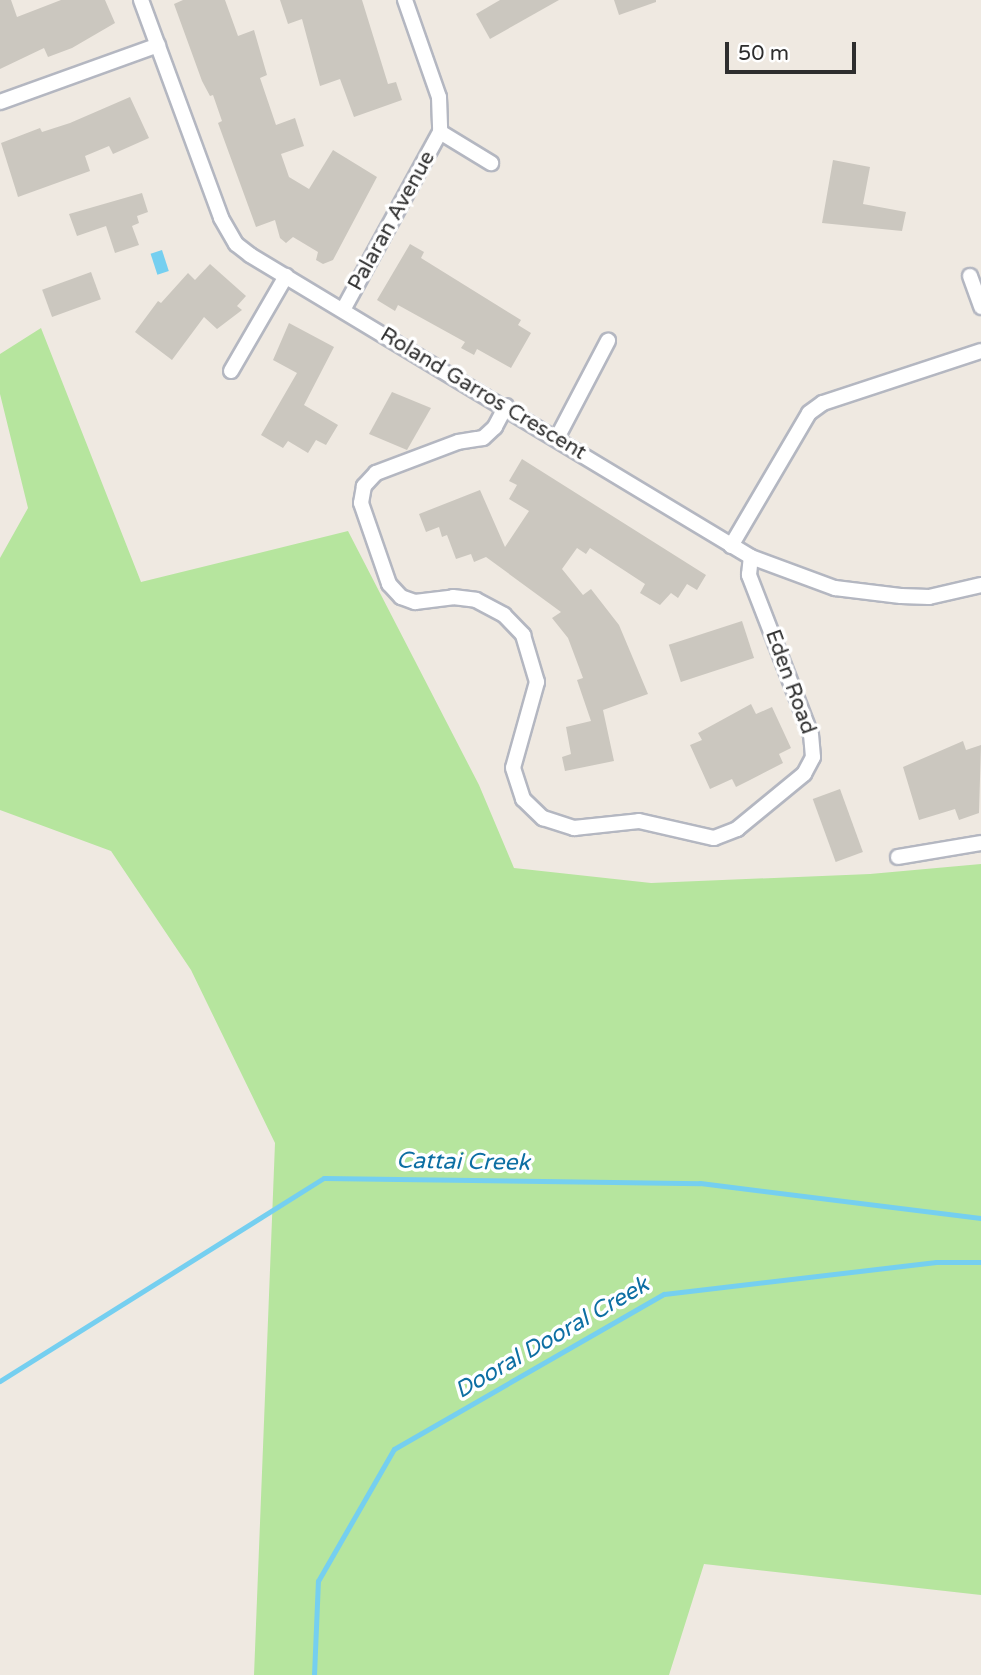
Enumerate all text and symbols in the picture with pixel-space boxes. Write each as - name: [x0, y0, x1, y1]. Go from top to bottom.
- scale bar: [729, 28, 860, 72]
- text: 50 m: [738, 41, 789, 66]
- street label: Palaran Avenue: [343, 147, 441, 295]
- street label: Roland Garros Crescent: [375, 322, 591, 466]
- street label: Eden Road: [759, 626, 821, 738]
- water label: Cattai Creek: [396, 1147, 530, 1177]
- water label: Dooral Dooral Creek: [450, 1271, 654, 1405]

